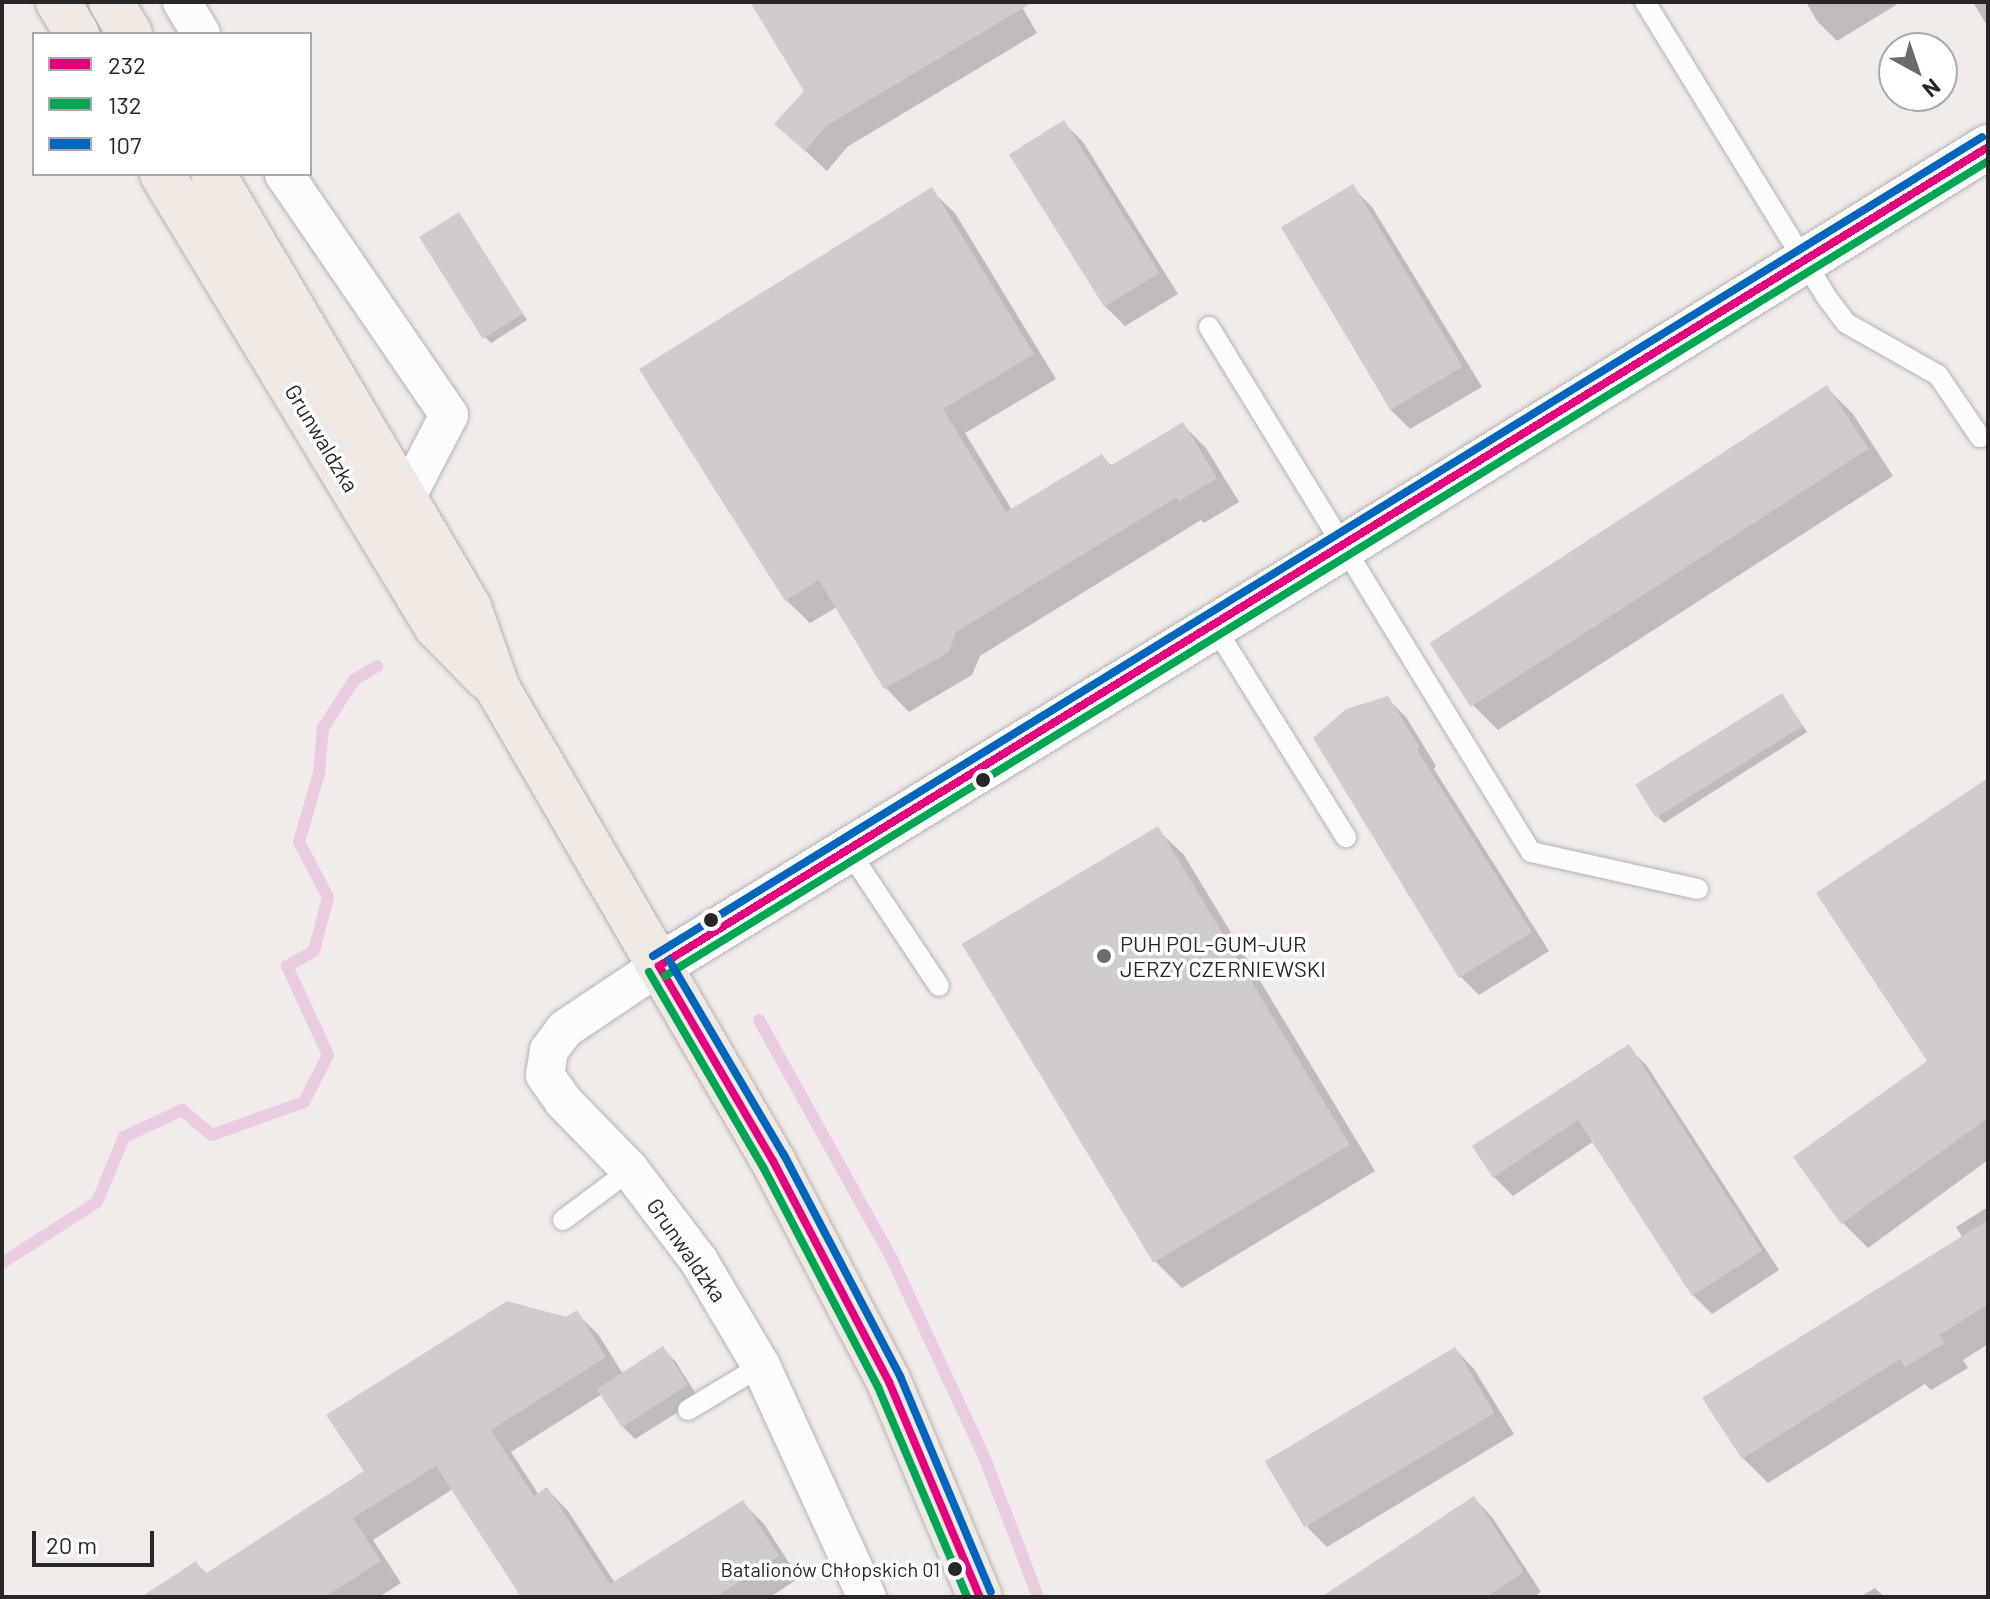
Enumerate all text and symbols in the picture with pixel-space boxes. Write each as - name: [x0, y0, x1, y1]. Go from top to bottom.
- legend: [32, 32, 312, 176]
- north arrow: [1878, 32, 1958, 112]
- text: 232: [108, 50, 146, 79]
- text: N: [1918, 74, 1946, 104]
- text: 132: [108, 90, 142, 119]
- text: 107: [108, 130, 141, 159]
- street label: Grunwaldzka: [280, 379, 364, 497]
- unlabelled marker: [975, 772, 991, 788]
- unlabelled marker: [703, 912, 719, 928]
- place label: PUH POL-GUM-JUR JERZY CZERNIEWSKI: [1120, 930, 1326, 982]
- marker: PUH POL-GUM-JUR JERZY CZERNIEWSKI: [1095, 947, 1113, 965]
- street label: Grunwaldzka: [642, 1193, 732, 1307]
- scale bar: [36, 1515, 158, 1565]
- text: 20 m: [46, 1530, 97, 1559]
- place label: Batalionów Chłopskich 01: [721, 1557, 940, 1581]
- marker: Batalionów Chłopskich 01: [947, 1561, 963, 1577]

